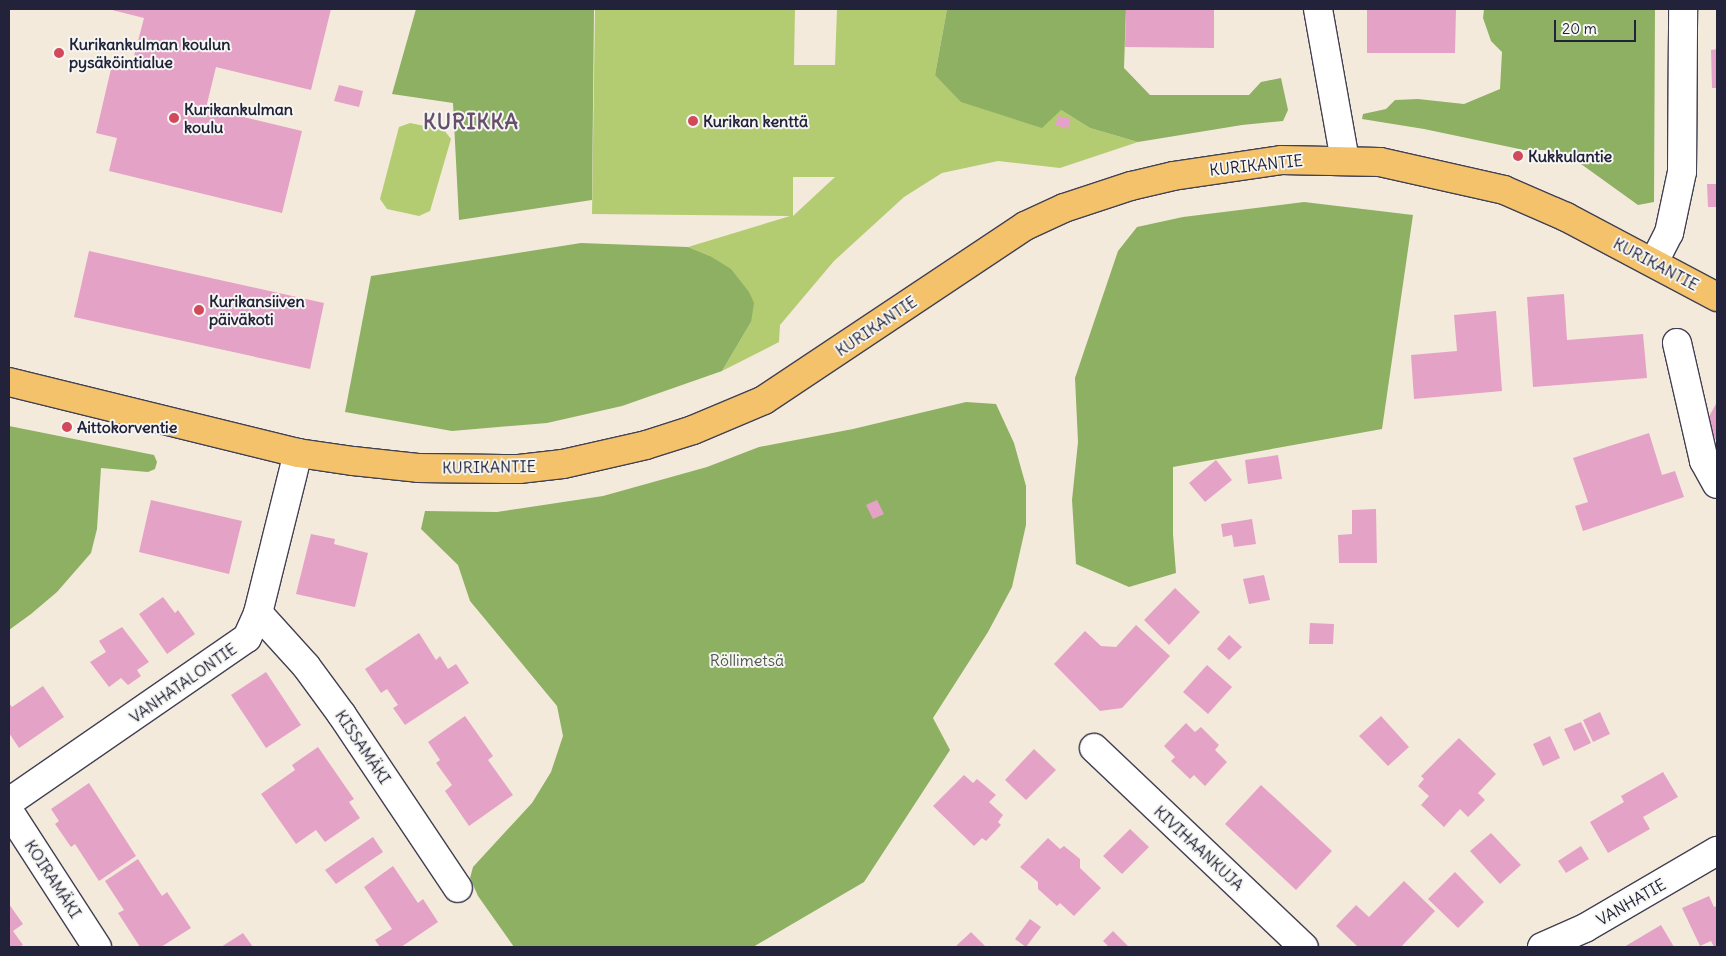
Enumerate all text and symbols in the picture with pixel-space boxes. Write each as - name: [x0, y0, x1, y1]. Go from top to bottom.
- scale bar: [1556, 10, 1638, 42]
- text: 20 m: [1562, 19, 1597, 38]
- place label: Kurikankulman koulun pysäköintialue: [69, 34, 231, 72]
- marker: Kurikankulman koulun pysäköintialue: [53, 47, 65, 59]
- place label: Kurikankulman koulu: [184, 99, 293, 137]
- district label: KURIKKA: [422, 109, 520, 135]
- place label: Kurikan kenttä: [703, 111, 808, 131]
- marker: Kurikankulman koulu: [168, 112, 180, 124]
- marker: Kurikan kenttä: [687, 115, 699, 127]
- place label: Kukkulantie: [1528, 146, 1612, 166]
- marker: Kukkulantie: [1512, 150, 1524, 162]
- street label: KURIKANTIE: [1208, 151, 1304, 179]
- street label: KURIKANTIE: [1610, 233, 1702, 295]
- place label: Kurikansiiven päiväkoti: [209, 291, 305, 329]
- street label: KURIKANTIE: [832, 292, 920, 360]
- marker: Kurikansiiven päiväkoti: [193, 304, 205, 316]
- place label: Aittokorventie: [77, 417, 177, 437]
- marker: Aittokorventie: [61, 421, 73, 433]
- street label: KURIKANTIE: [442, 457, 536, 477]
- street label: VANHATALONTIE: [126, 639, 240, 727]
- park label: Röllimetsä: [710, 650, 784, 670]
- street label: KISSAMÄKI: [331, 706, 395, 788]
- street label: KIVIHAANKUJA: [1150, 801, 1248, 895]
- street label: KOIRAMÄKI: [21, 836, 85, 922]
- street label: VANHATIE: [1593, 875, 1669, 929]

